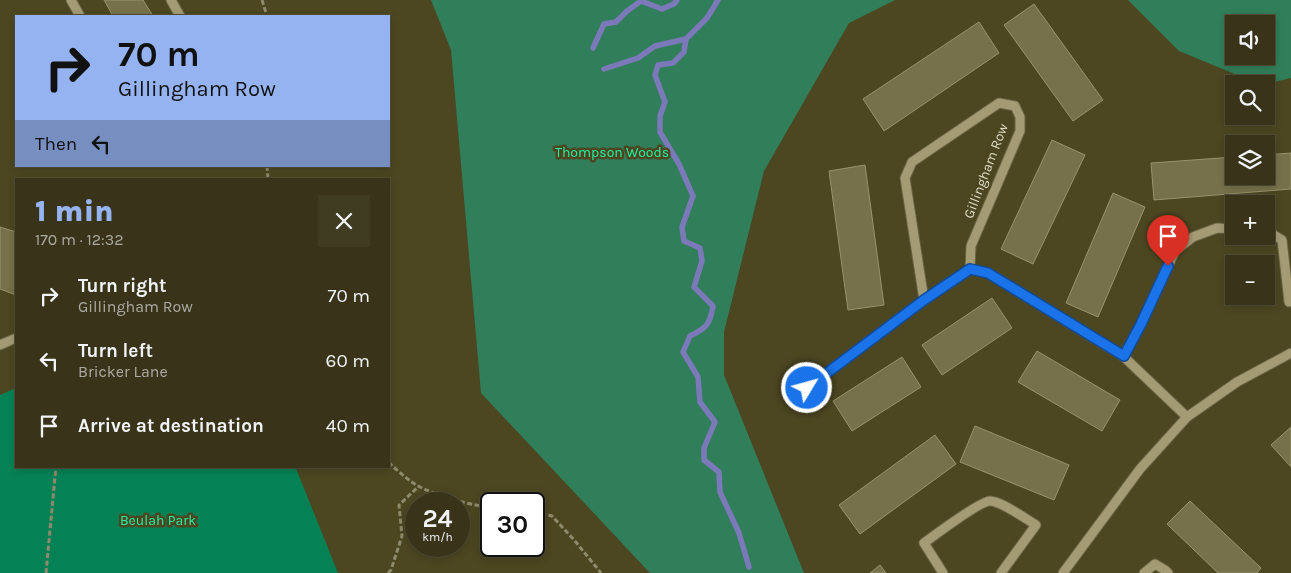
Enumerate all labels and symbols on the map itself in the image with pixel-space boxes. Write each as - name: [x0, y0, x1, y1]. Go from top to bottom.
- street label: Gillingham Row: [960, 121, 1012, 221]
- park label: Thompson Woods: [555, 144, 669, 161]
- pin: [1147, 215, 1189, 266]
- position arrow: [780, 361, 832, 413]
- speed limit sign: 30: [480, 492, 545, 557]
- park label: Beulah Park: [120, 512, 196, 529]

